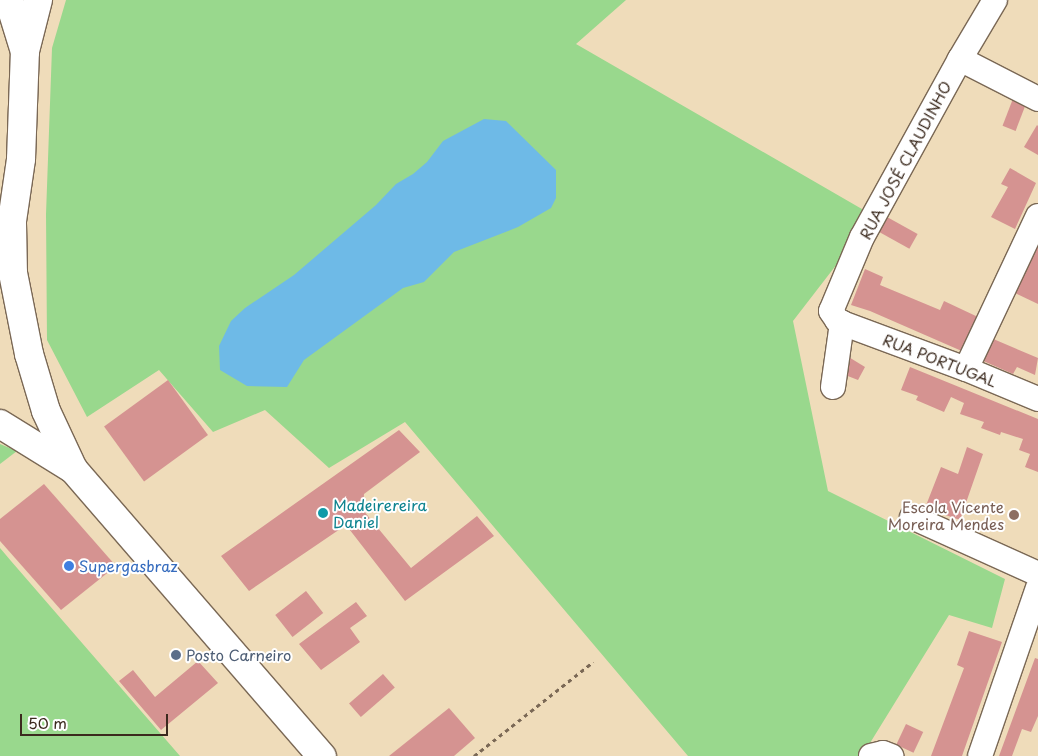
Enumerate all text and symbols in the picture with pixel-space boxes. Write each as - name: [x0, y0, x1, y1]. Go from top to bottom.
- street label: RUA JOSÉ CLAUDINHO: [856, 78, 954, 242]
- street label: RUA PORTUGAL: [880, 330, 1000, 390]
- place label: Madeirereira Daniel: [333, 495, 427, 530]
- place label: Escola Vicente Moreira Mendes: [888, 497, 1004, 532]
- marker: Madeirereira Daniel: [317, 507, 329, 519]
- marker: Escola Vicente Moreira Mendes: [1008, 509, 1020, 521]
- place label: Supergasbraz: [79, 557, 178, 575]
- marker: Supergasbraz: [63, 560, 75, 572]
- place label: Posto Carneiro: [186, 646, 291, 664]
- marker: Posto Carneiro: [170, 649, 182, 661]
- scale bar: [22, 704, 170, 736]
- text: 50 m: [28, 711, 67, 734]

